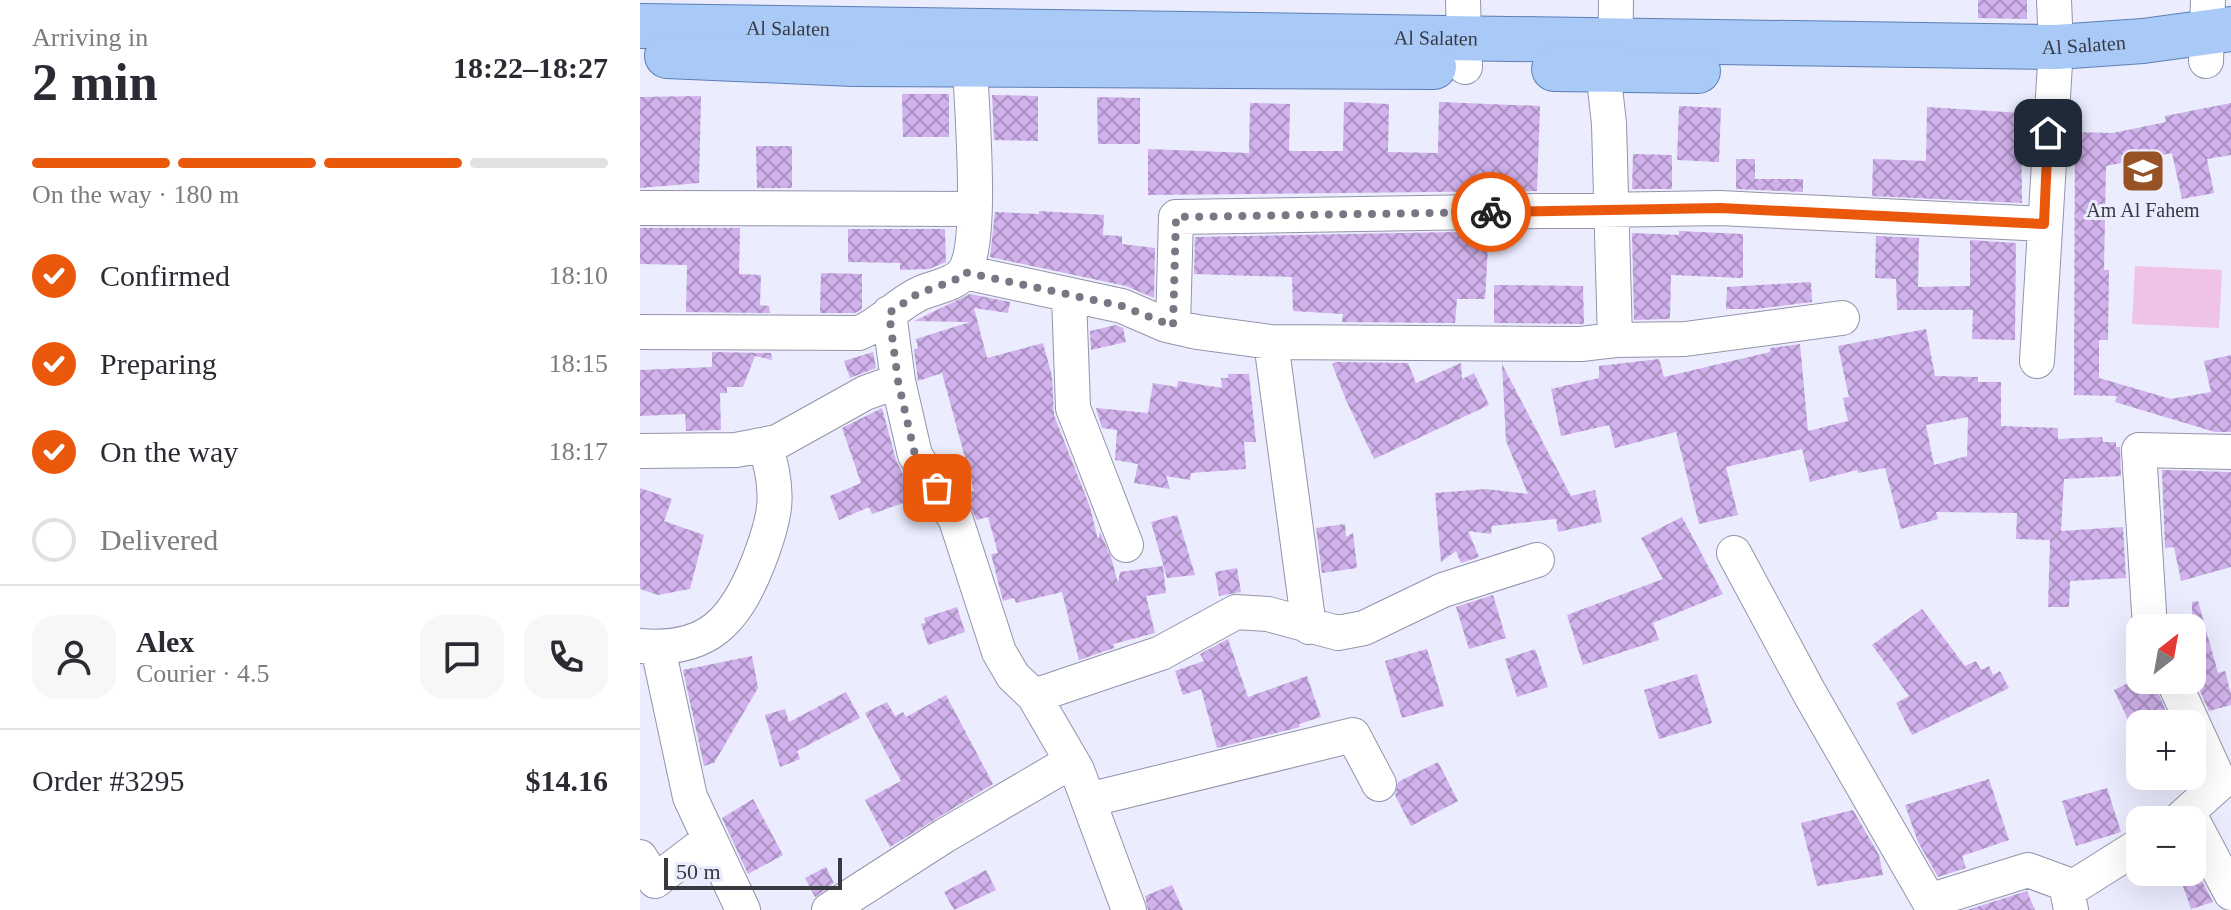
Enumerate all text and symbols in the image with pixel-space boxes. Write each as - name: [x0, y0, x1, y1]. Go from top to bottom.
- street label: Al Salaten: [746, 17, 830, 40]
- text: Arriving in: [32, 23, 148, 52]
- street label: Al Salaten: [1394, 26, 1478, 49]
- street label: Al Salaten: [2042, 31, 2126, 58]
- text: 18:22–18:27: [453, 51, 608, 84]
- text: 2 min: [32, 54, 158, 111]
- pin: [2014, 99, 2082, 167]
- icon: home: [2026, 111, 2070, 155]
- school or university icon: Am Al Fahem: [2119, 147, 2167, 195]
- courier: [1451, 172, 1531, 252]
- text: On the way · 180 m: [32, 180, 239, 209]
- icon: bike: [1469, 190, 1513, 234]
- place label: Am Al Fahem: [2086, 199, 2200, 221]
- icon: check: [32, 254, 76, 298]
- text: Confirmed: [100, 259, 230, 292]
- text: 18:10: [549, 261, 608, 290]
- icon: check: [32, 342, 76, 386]
- text: Preparing: [100, 347, 217, 380]
- text: 18:15: [549, 349, 608, 378]
- icon: check: [32, 430, 76, 474]
- text: On the way: [100, 435, 238, 468]
- text: 18:17: [549, 437, 608, 466]
- pin: [903, 454, 971, 522]
- icon: bag: [915, 466, 959, 510]
- text: Delivered: [100, 523, 218, 556]
- north arrow: [2126, 614, 2206, 694]
- map controls: [2126, 614, 2206, 886]
- button: person: [32, 615, 116, 699]
- button: chat: [420, 615, 504, 699]
- button: phone: [524, 615, 608, 699]
- text: Alex: [136, 625, 194, 658]
- text: Courier · 4.5: [136, 659, 270, 688]
- button: +: [2126, 710, 2206, 790]
- text: Order #3295: [32, 764, 184, 797]
- text: $14.16: [526, 764, 608, 797]
- button: −: [2126, 806, 2206, 886]
- scale bar: [664, 854, 842, 890]
- text: 50 m: [676, 859, 721, 884]

